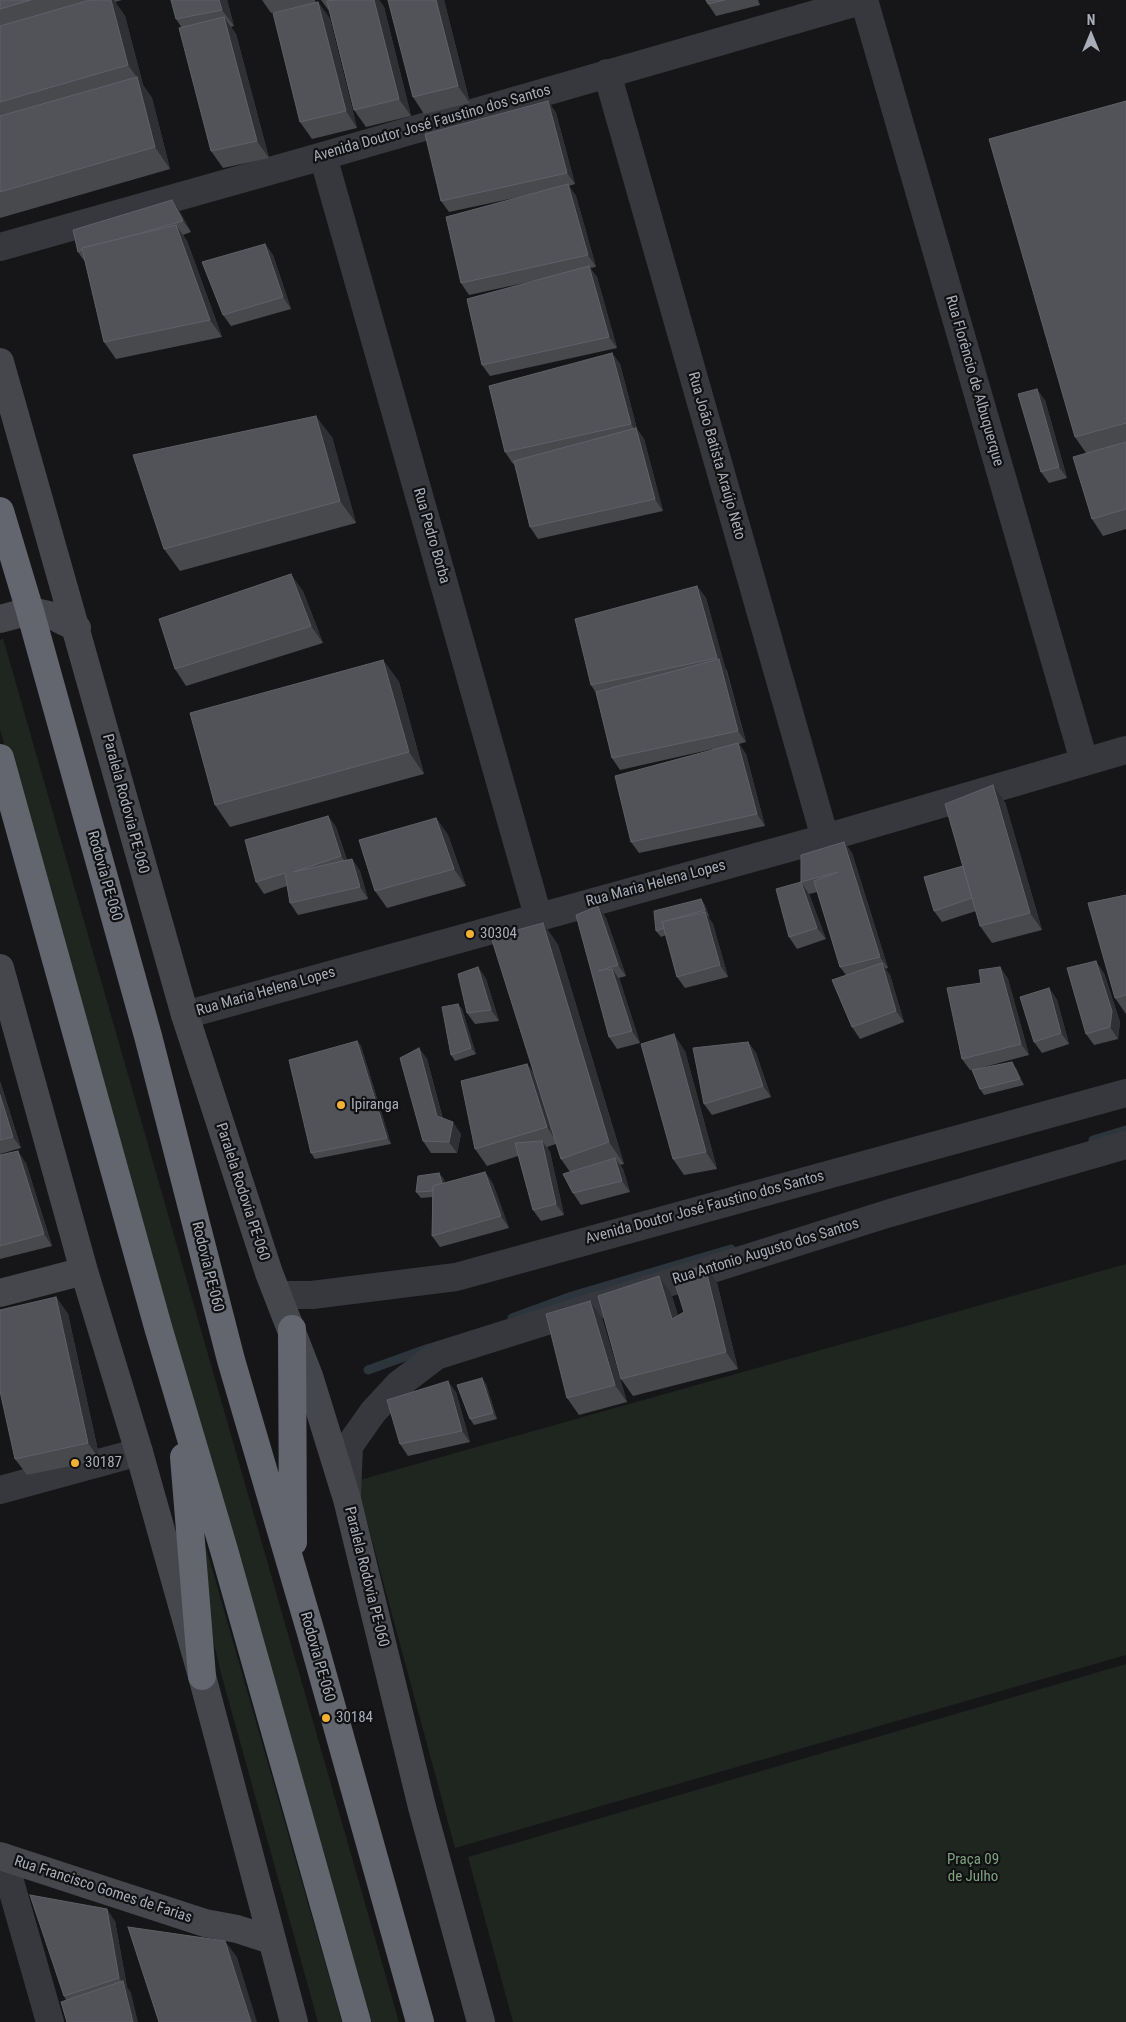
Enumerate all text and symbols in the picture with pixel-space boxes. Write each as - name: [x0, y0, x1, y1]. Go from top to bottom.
- north arrow: [1066, 10, 1116, 60]
- text: N: [1087, 12, 1095, 28]
- street label: Avenida Doutor José Faustino dos Santos: [311, 81, 553, 167]
- street label: Rua Florêncio de Albuquerque: [941, 294, 1007, 468]
- street label: Rua João Batista Araújo Neto: [683, 370, 749, 542]
- street label: Rua Pedro Borba: [409, 486, 453, 586]
- street label: Paralela Rodovia PE-060: [98, 732, 152, 876]
- street label: Rodovia PE-060: [83, 829, 125, 923]
- street label: Rua Maria Helena Lopes: [584, 857, 728, 911]
- place label: 30304: [480, 925, 517, 943]
- marker: 30304: [464, 928, 476, 940]
- street label: Rua Maria Helena Lopes: [194, 964, 338, 1020]
- place label: Ipiranga: [351, 1096, 399, 1114]
- marker: Ipiranga: [335, 1099, 347, 1111]
- street label: Paralela Rodovia PE-060: [211, 1121, 273, 1263]
- street label: Avenida Doutor José Faustino dos Santos: [584, 1167, 826, 1249]
- street label: Rua Antonio Augusto dos Santos: [671, 1215, 861, 1289]
- street label: Rodovia PE-060: [187, 1220, 227, 1314]
- place label: 30187: [85, 1454, 122, 1472]
- marker: 30187: [69, 1457, 81, 1469]
- street label: Paralela Rodovia PE-060: [340, 1505, 392, 1649]
- street label: Rodovia PE-060: [296, 1610, 338, 1704]
- place label: 30184: [336, 1709, 373, 1727]
- marker: 30184: [320, 1712, 332, 1724]
- park label: Praça 09 de Julho: [947, 1851, 999, 1886]
- street label: Rua Francisco Gomes de Farias: [12, 1853, 194, 1927]

